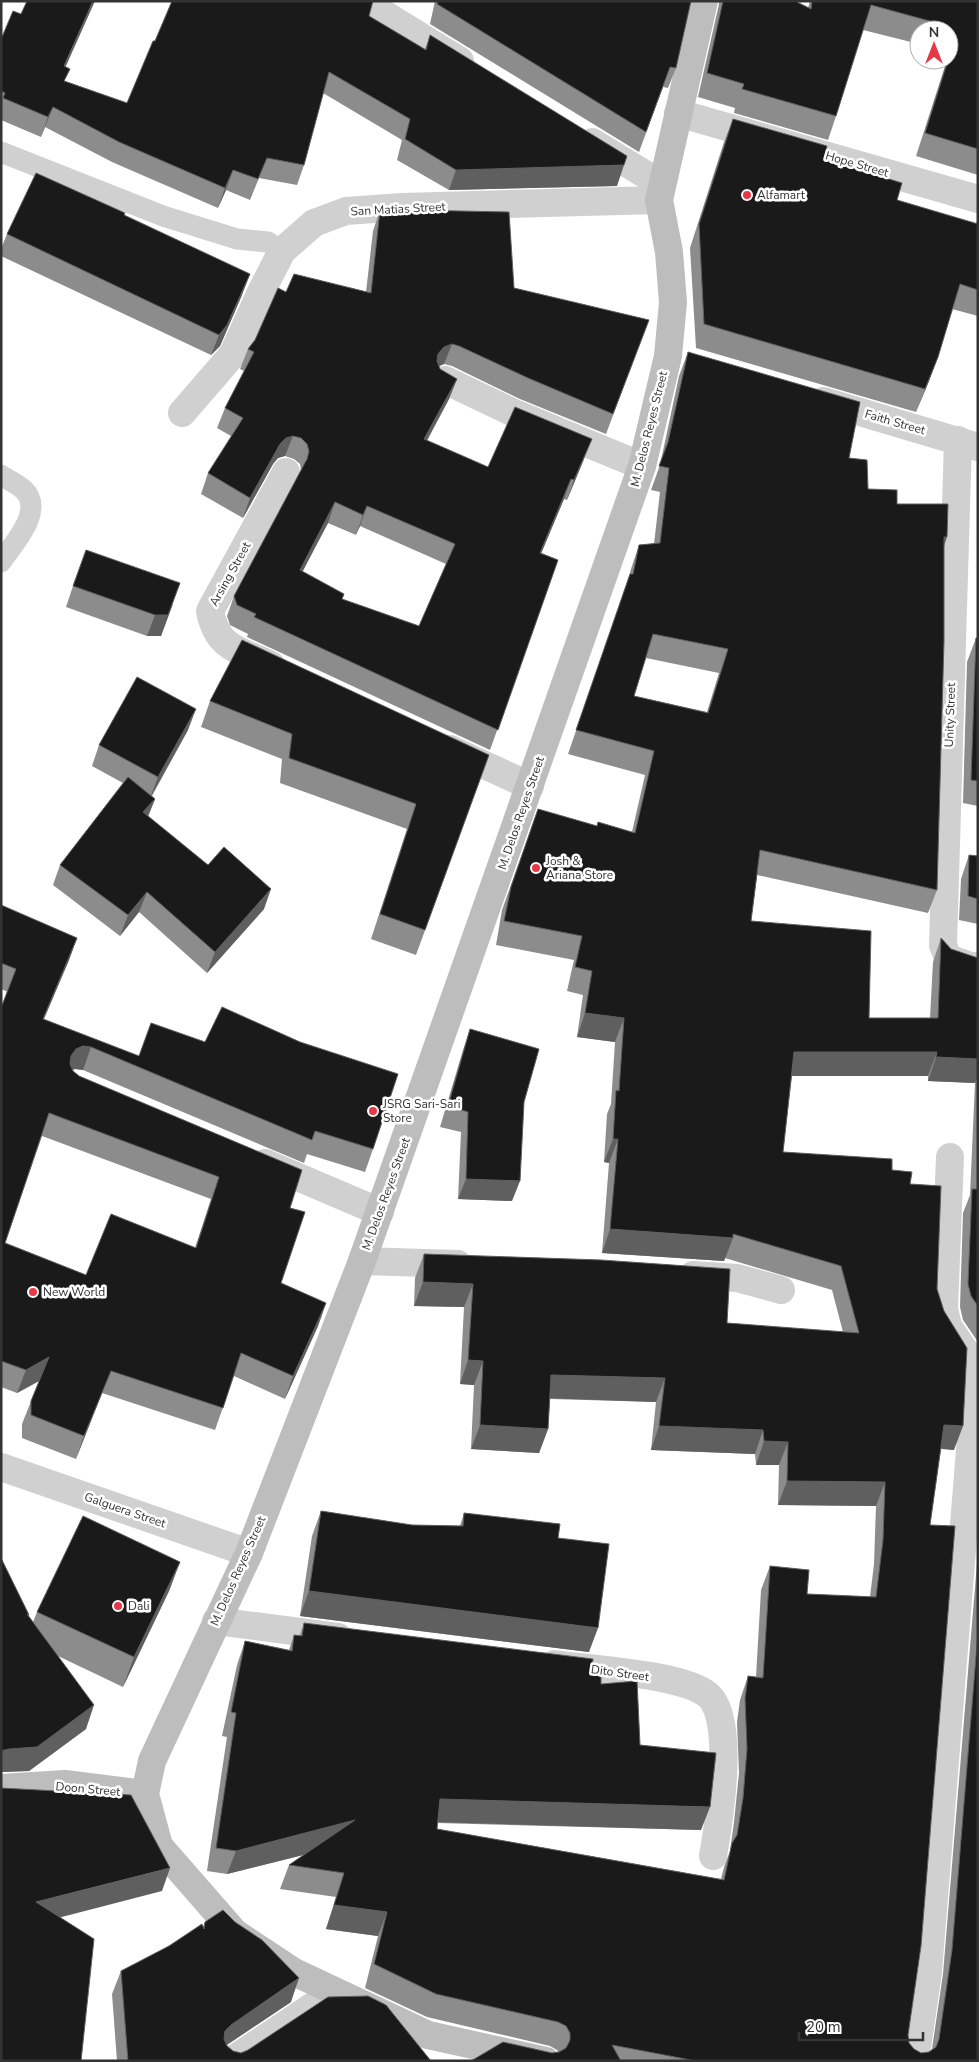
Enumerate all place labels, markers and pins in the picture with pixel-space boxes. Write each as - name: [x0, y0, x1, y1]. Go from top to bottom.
- place label: Alfamart: [757, 187, 806, 203]
- marker: Alfamart: [741, 189, 753, 201]
- place label: Josh & Ariana Store: [545, 853, 613, 883]
- marker: Josh & Ariana Store: [530, 862, 542, 874]
- place label: JSRG Sari-Sari Store: [382, 1096, 461, 1126]
- marker: JSRG Sari-Sari Store: [367, 1105, 379, 1117]
- place label: New World: [43, 1284, 105, 1300]
- marker: New World: [27, 1286, 39, 1298]
- place label: Dali: [128, 1598, 150, 1614]
- marker: Dali: [112, 1600, 124, 1612]

